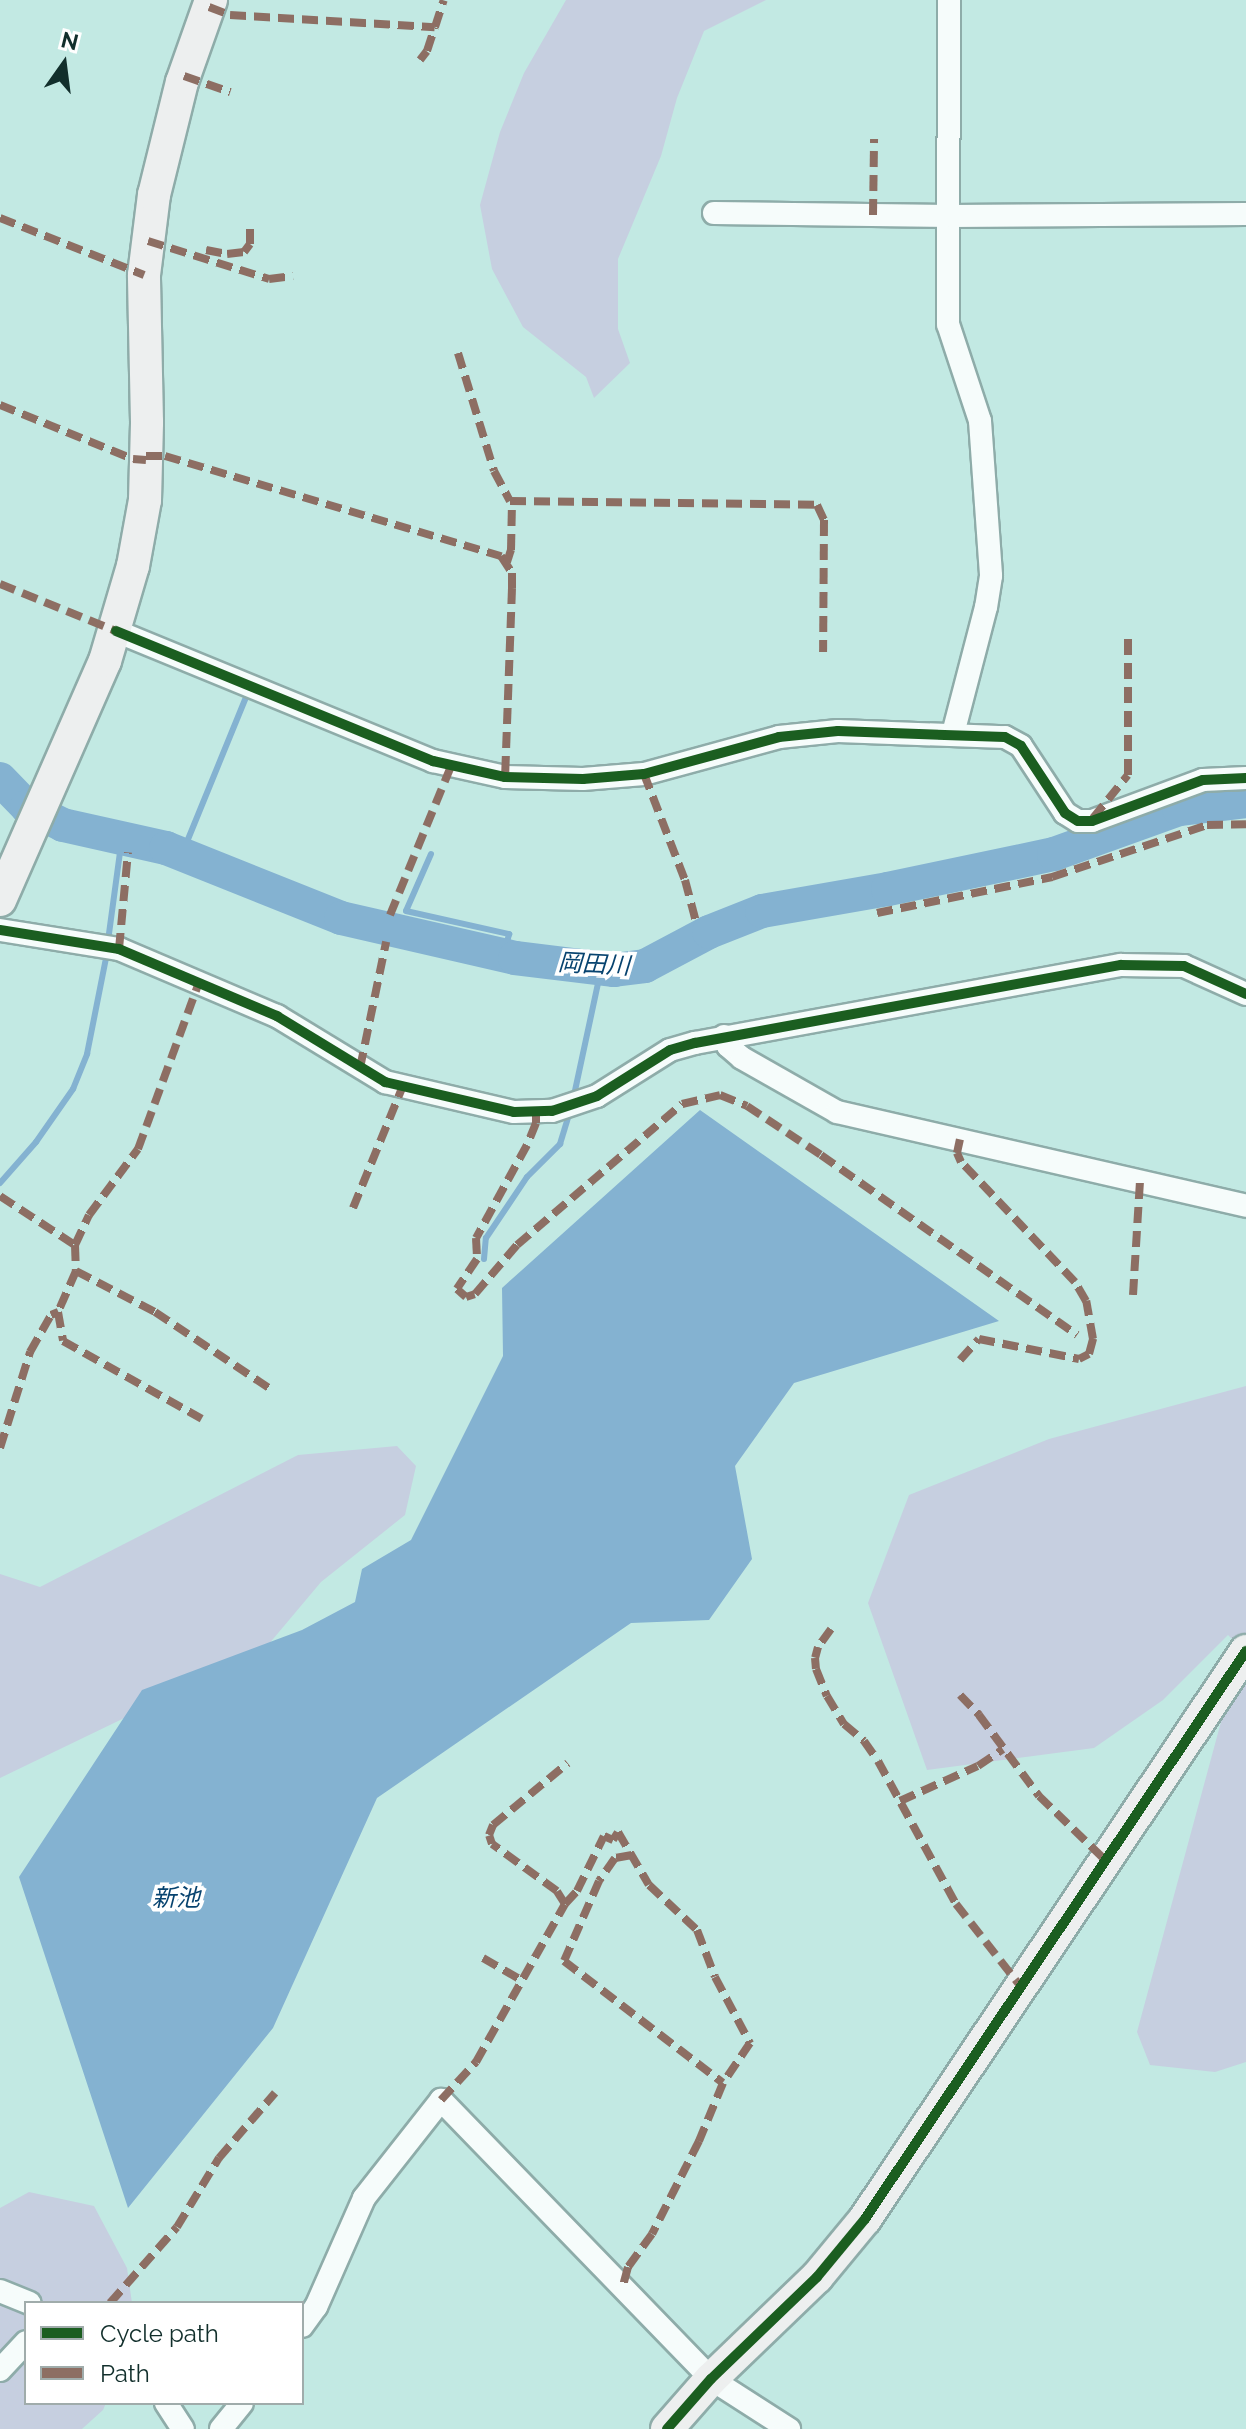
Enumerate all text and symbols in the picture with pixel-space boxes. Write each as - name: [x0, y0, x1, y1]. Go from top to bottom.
- north arrow: [24, 24, 104, 104]
- text: N: [59, 26, 81, 55]
- water label: 岡田川: [557, 948, 631, 980]
- water label: 新池: [152, 1884, 200, 1912]
- legend: [24, 2301, 304, 2405]
- text: Cycle path: [100, 2319, 219, 2348]
- text: Path: [100, 2359, 150, 2388]

